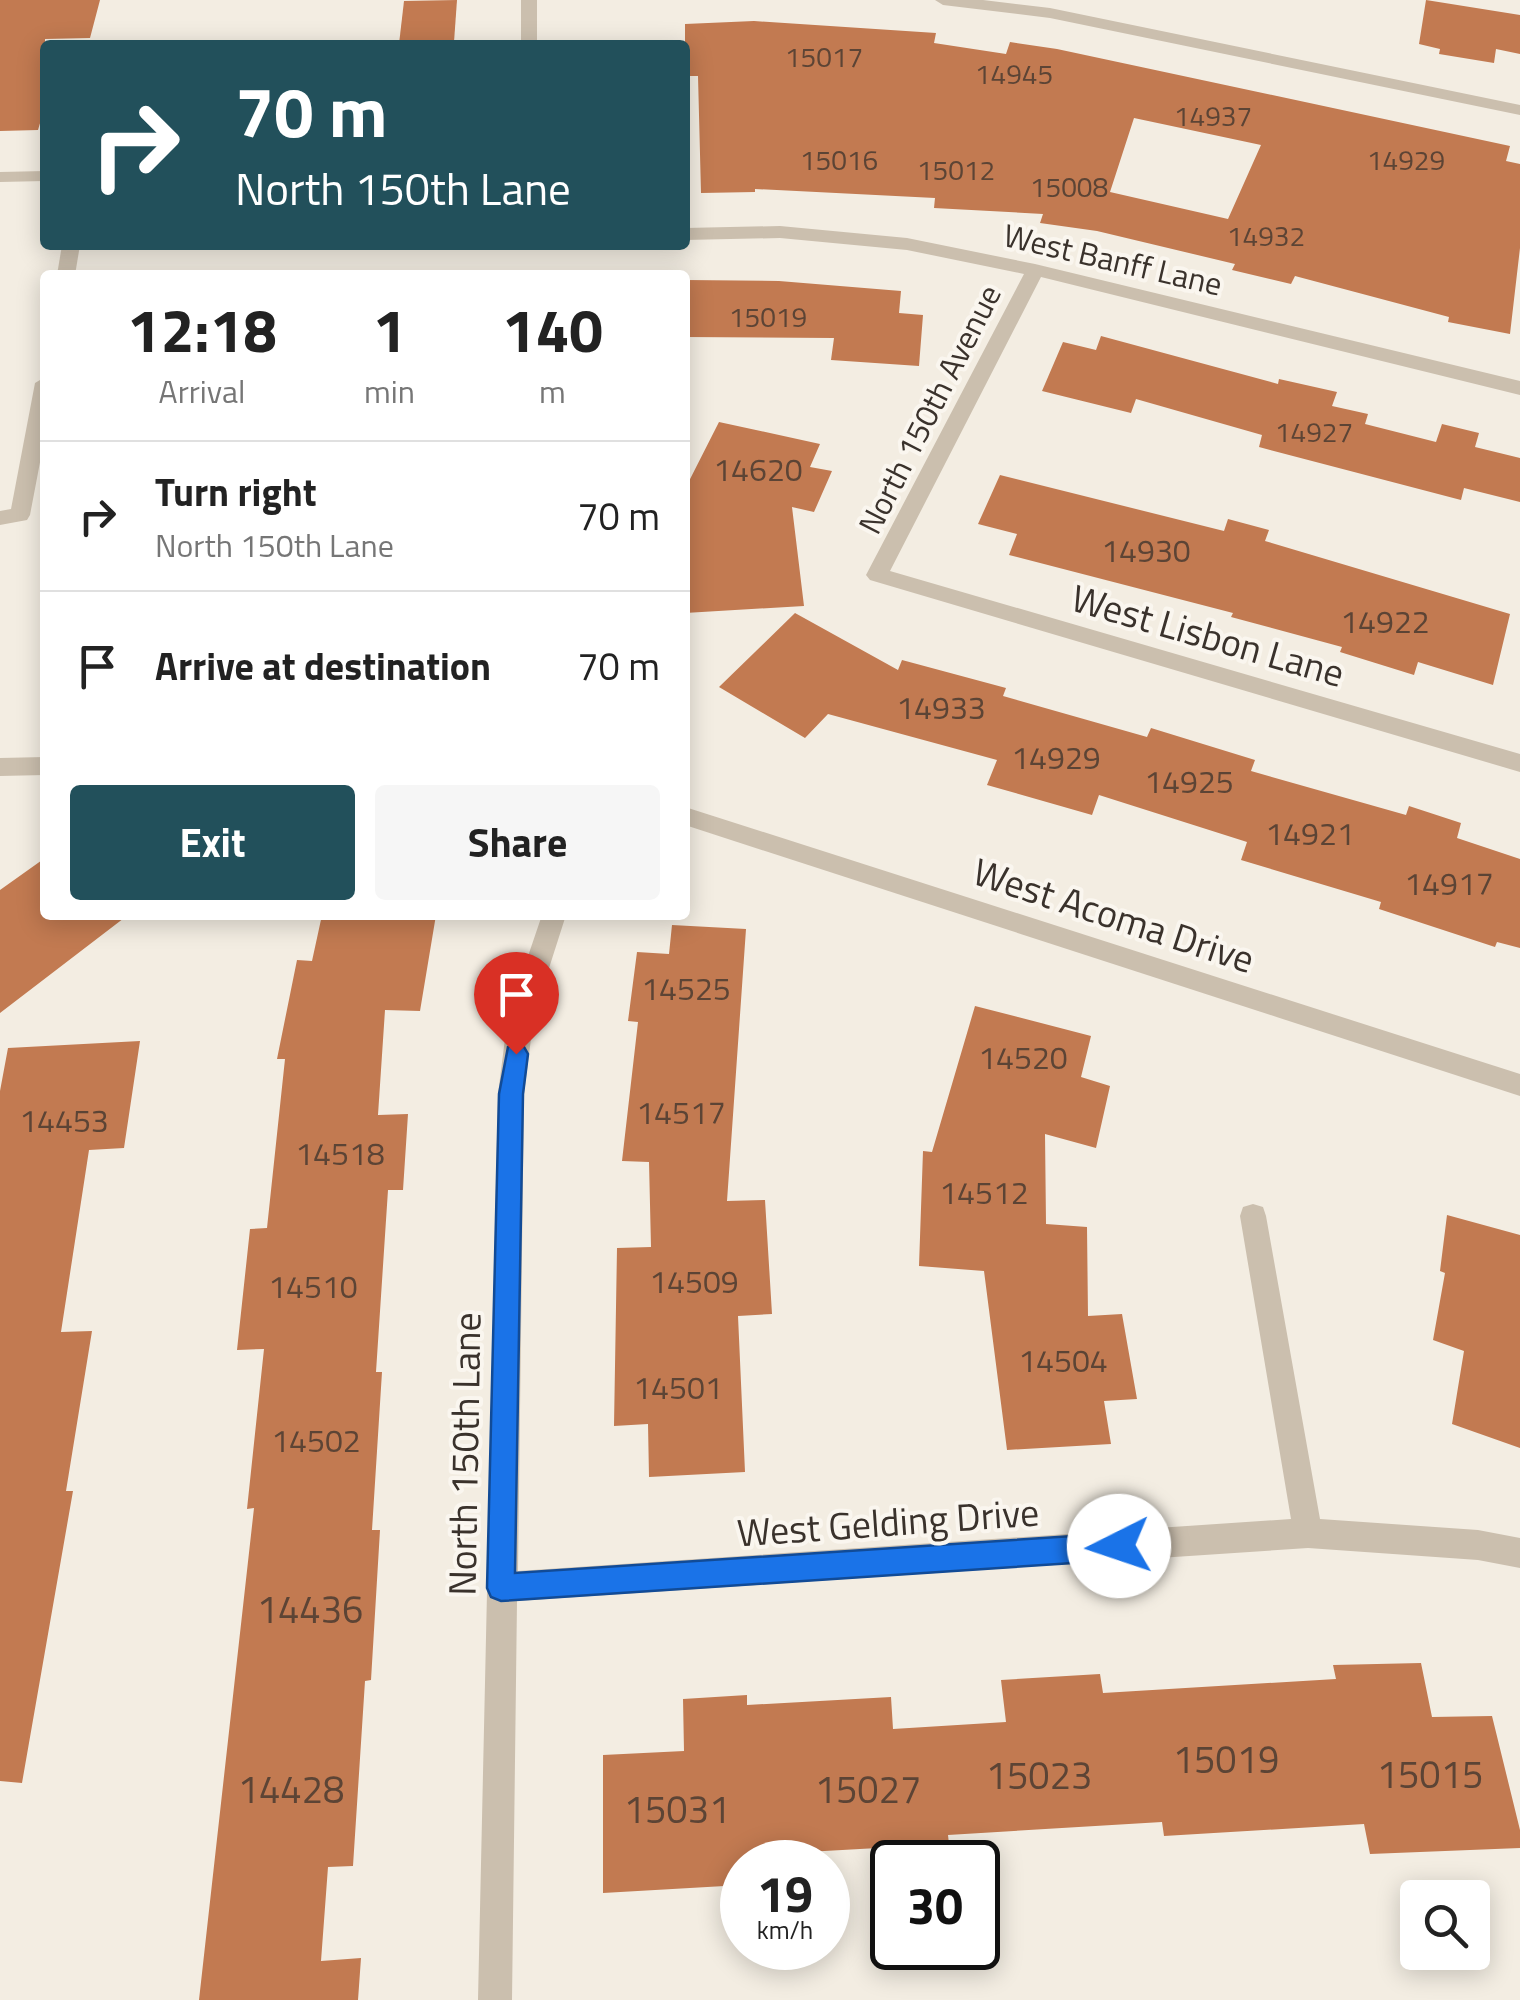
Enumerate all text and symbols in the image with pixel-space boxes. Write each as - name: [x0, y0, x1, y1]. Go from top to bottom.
- house number: 15017: [785, 35, 863, 78]
- house number: 14945: [975, 52, 1053, 95]
- text: 70 m: [235, 58, 388, 164]
- icon: right: [70, 80, 200, 210]
- house number: 14937: [1174, 94, 1252, 137]
- house number: 15016: [800, 138, 878, 181]
- house number: 14929: [1367, 138, 1445, 181]
- house number: 15012: [917, 148, 995, 191]
- text: North 150th Lane: [235, 154, 571, 222]
- house number: 15008: [1030, 165, 1108, 208]
- street label: West Banff Lane: [999, 211, 1227, 307]
- house number: 14932: [1227, 214, 1305, 257]
- street label: North 150th Avenue: [845, 276, 1013, 542]
- text: 12:18: [127, 284, 277, 375]
- text: 1: [373, 284, 406, 375]
- text: 140: [502, 284, 603, 375]
- house number: 15019: [729, 295, 807, 338]
- text: Arrival: [159, 367, 245, 415]
- text: min: [364, 367, 415, 415]
- text: m: [539, 367, 566, 415]
- house number: 14927: [1275, 410, 1353, 453]
- house number: 14620: [713, 445, 803, 493]
- text: Turn right: [155, 463, 317, 521]
- text: 70 m: [577, 487, 660, 545]
- icon: right: [70, 489, 125, 544]
- text: North 150th Lane: [155, 521, 394, 569]
- house number: 14930: [1101, 526, 1191, 574]
- street label: West Lisbon Lane: [1065, 568, 1351, 702]
- house number: 14922: [1340, 597, 1430, 645]
- text: Arrive at destination: [155, 637, 491, 695]
- text: 70 m: [577, 637, 660, 695]
- icon: arrive: [70, 639, 125, 694]
- house number: 14933: [896, 683, 986, 731]
- house number: 14929: [1011, 733, 1101, 781]
- house number: 14925: [1144, 757, 1234, 805]
- button: Exit: [70, 785, 355, 900]
- button: Share: [375, 785, 660, 900]
- house number: 14921: [1265, 809, 1355, 857]
- street label: West Acoma Drive: [966, 842, 1262, 988]
- house number: 14917: [1404, 859, 1494, 907]
- pin: [474, 952, 559, 1055]
- house number: 14525: [641, 964, 731, 1012]
- icon: arrive: [489, 967, 544, 1022]
- house number: 14520: [978, 1033, 1068, 1081]
- house number: 14517: [636, 1088, 726, 1136]
- house number: 14453: [19, 1096, 109, 1144]
- house number: 14518: [295, 1129, 385, 1177]
- house number: 14512: [939, 1168, 1029, 1216]
- house number: 14509: [649, 1257, 739, 1305]
- house number: 14510: [268, 1262, 358, 1310]
- street label: North 150th Lane: [433, 1312, 495, 1596]
- house number: 14504: [1018, 1336, 1108, 1384]
- house number: 14501: [633, 1363, 723, 1411]
- house number: 14502: [271, 1416, 361, 1464]
- street label: West Gelding Drive: [735, 1483, 1041, 1561]
- position arrow: [1067, 1494, 1171, 1598]
- house number: 14436: [257, 1580, 363, 1638]
- house number: 15019: [1173, 1730, 1279, 1788]
- house number: 15015: [1377, 1745, 1483, 1803]
- house number: 15023: [986, 1746, 1092, 1804]
- house number: 14428: [238, 1760, 344, 1818]
- house number: 15027: [815, 1760, 921, 1818]
- house number: 15031: [624, 1780, 730, 1838]
- speed limit sign: 30: [870, 1840, 1000, 1970]
- text: 19: [757, 1855, 813, 1931]
- map controls: [1400, 1880, 1490, 1970]
- button: search: [1400, 1880, 1490, 1970]
- text: km/h: [757, 1911, 813, 1949]

